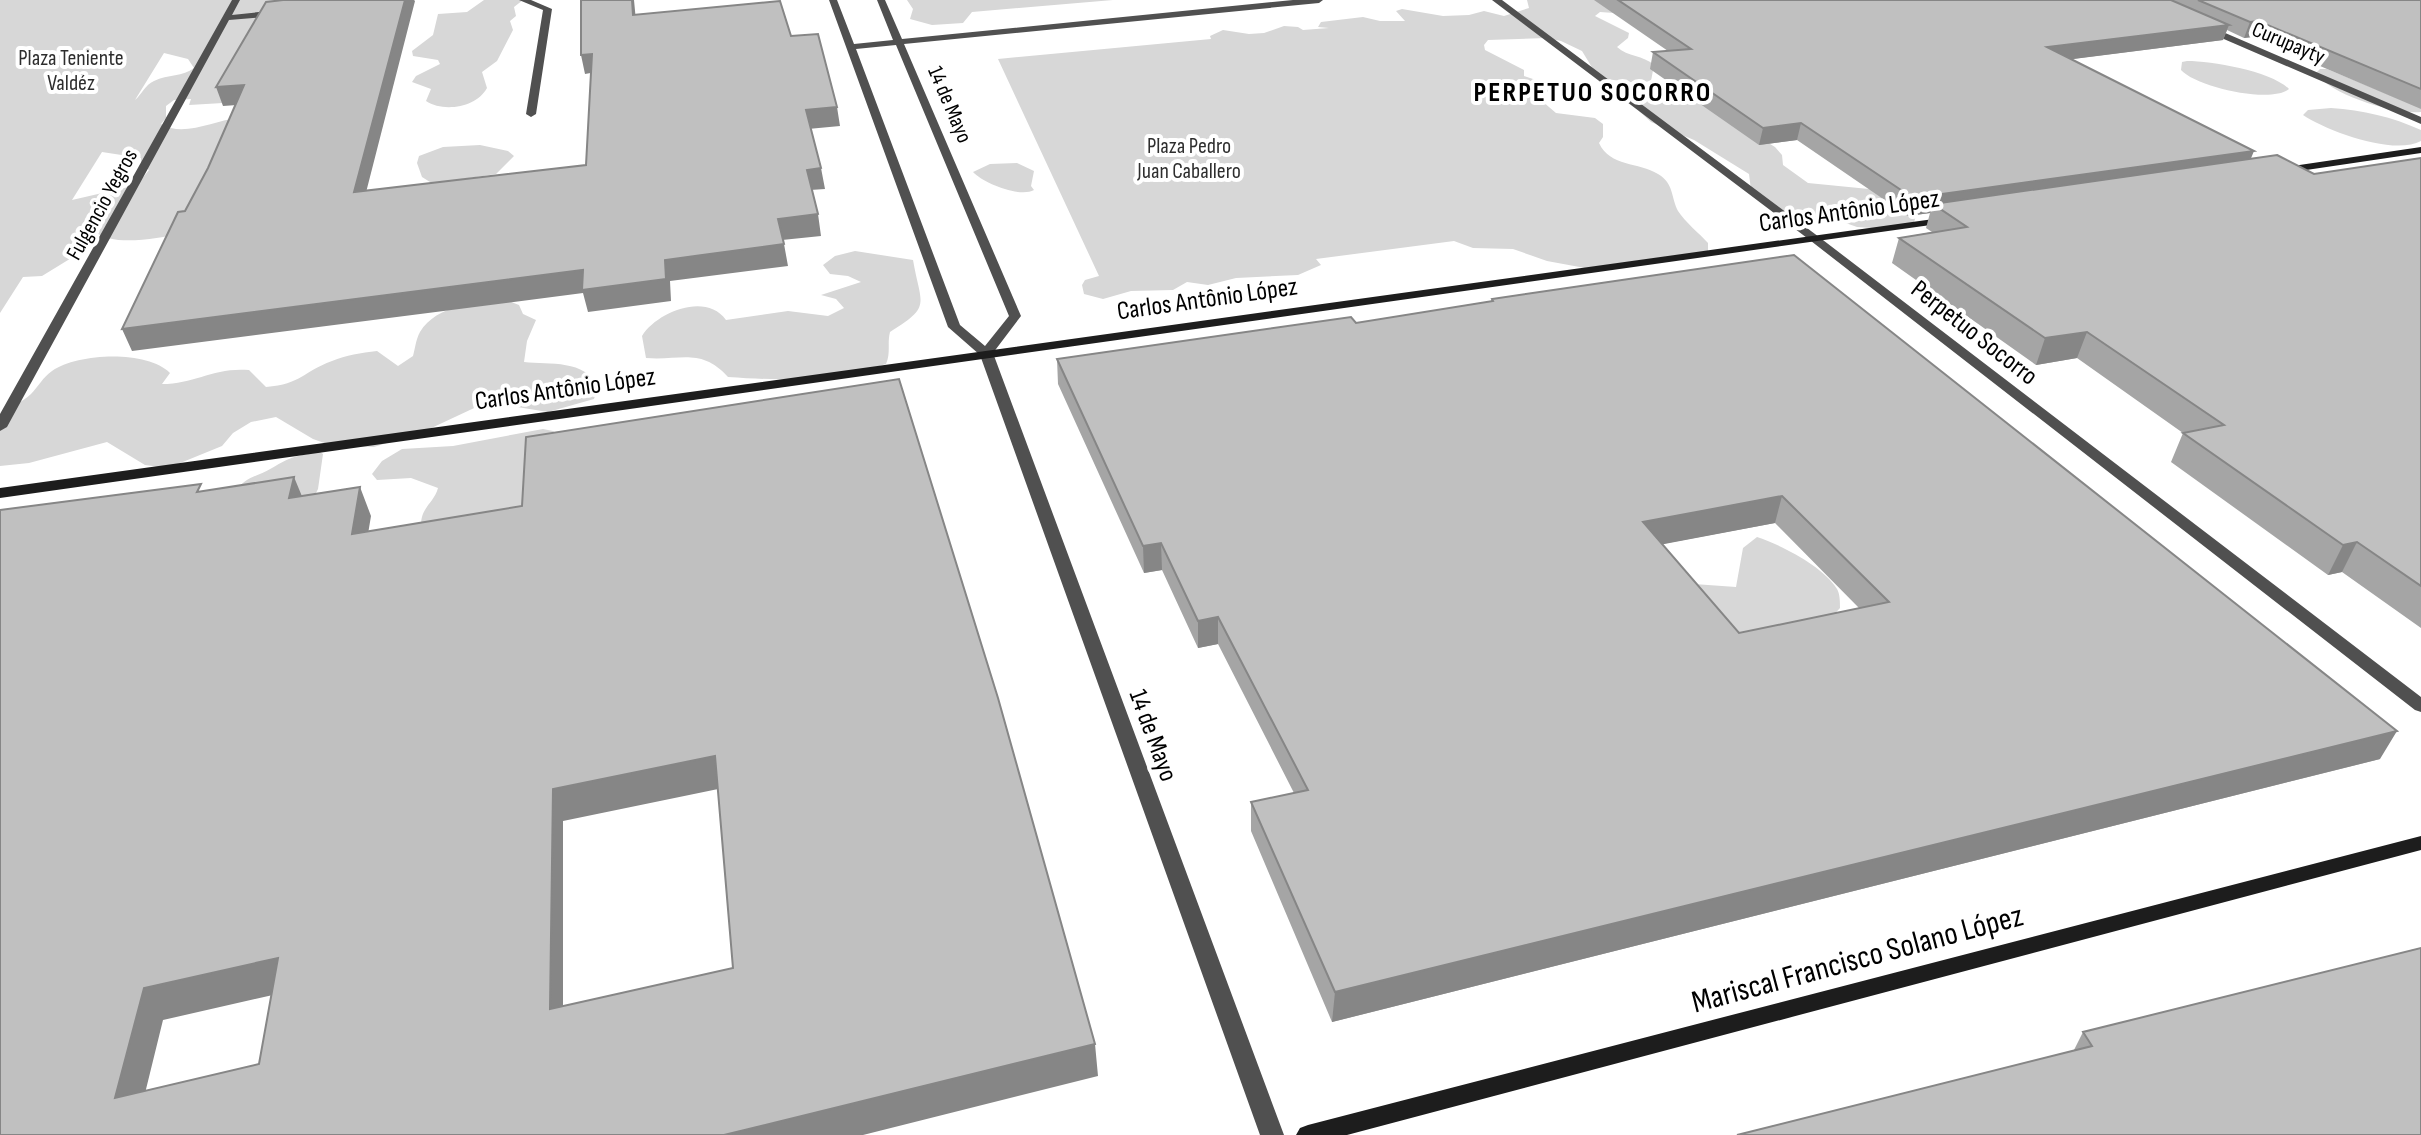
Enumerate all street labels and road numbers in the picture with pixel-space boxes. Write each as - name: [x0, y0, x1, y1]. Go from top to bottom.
- street label: Curupayty: [2248, 16, 2329, 71]
- street label: 14 de Mayo: [921, 62, 978, 147]
- street label: Fulgencio Yegros: [61, 144, 144, 265]
- street label: Carlos Antônio López: [1757, 183, 1941, 239]
- street label: Carlos Antônio López: [1115, 271, 1299, 327]
- street label: Perpetuo Socorro: [1905, 274, 2044, 392]
- street label: Carlos Antônio López: [473, 361, 657, 417]
- street label: 14 de Mayo: [1122, 685, 1183, 786]
- street label: Mariscal Francisco Solano López: [1687, 896, 2027, 1022]

